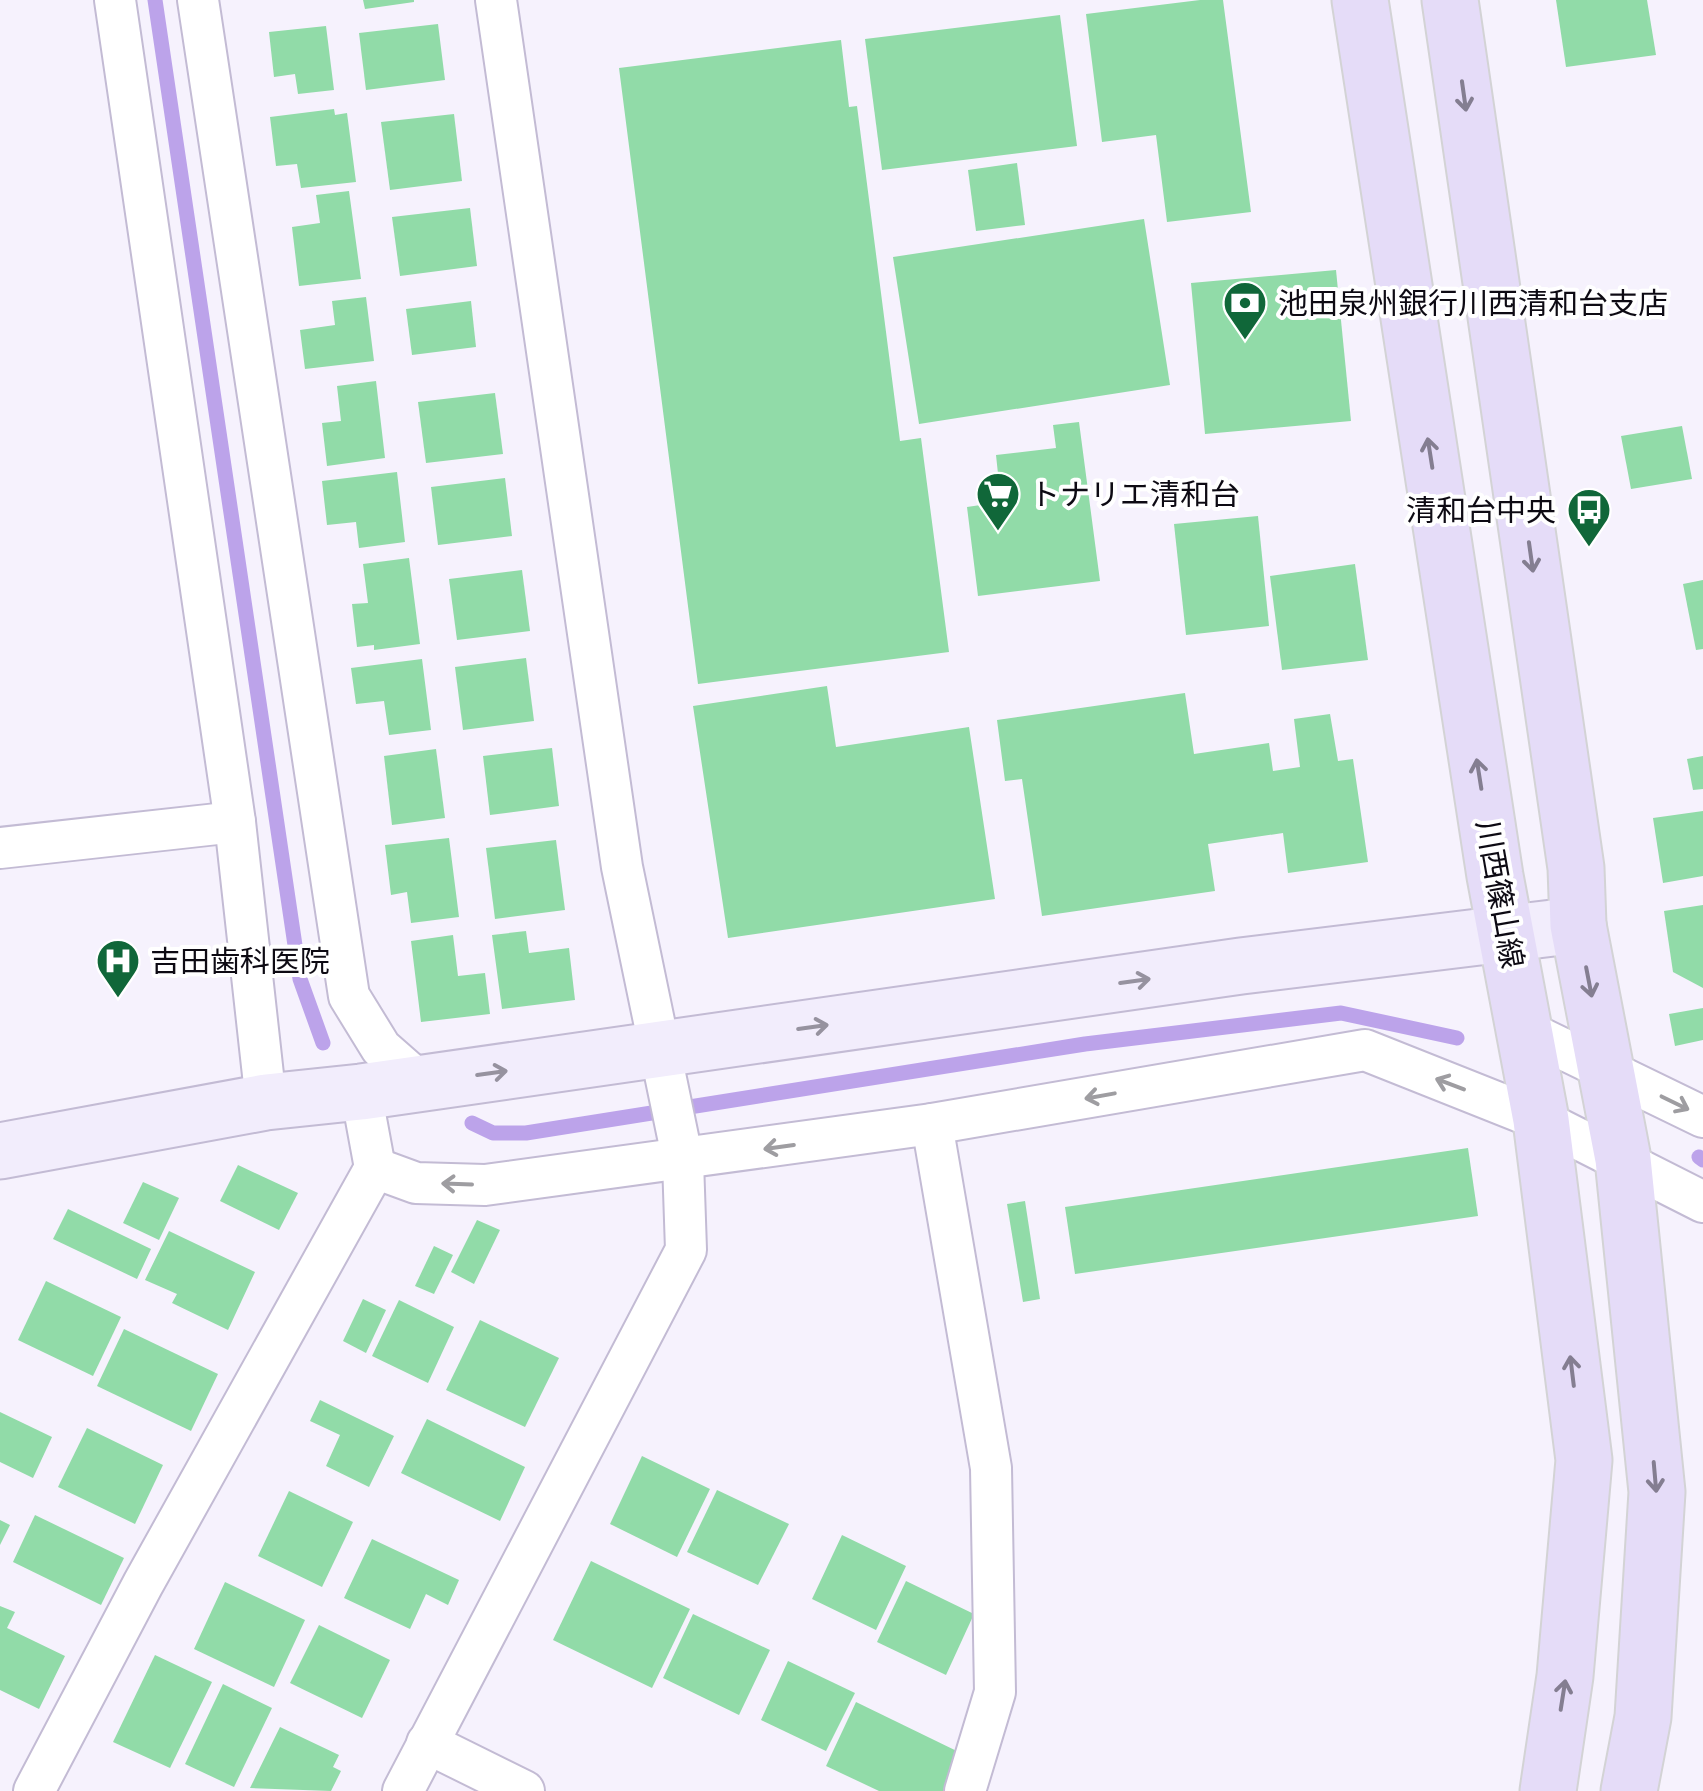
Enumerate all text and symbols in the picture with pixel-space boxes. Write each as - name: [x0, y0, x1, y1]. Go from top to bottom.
- one-way arrow: [1455, 80, 1473, 112]
- bank icon: 池田泉州銀行川西清和台支店: [1222, 280, 1268, 341]
- place label: 池田泉州銀行川西清和台支店: [1278, 285, 1668, 322]
- one-way arrow: [1420, 437, 1438, 469]
- supermarket icon: トナリエ清和台: [975, 471, 1021, 532]
- place label: トナリエ清和台: [1030, 476, 1240, 513]
- bus stop icon: 清和台中央: [1566, 487, 1612, 548]
- place label: 清和台中央: [1406, 492, 1556, 529]
- one-way arrow: [1523, 540, 1541, 572]
- one-way arrow: [1469, 758, 1488, 791]
- street label: 川西篠山線: [1469, 817, 1531, 971]
- hospital icon: 吉田歯科医院: [95, 938, 141, 999]
- place label: 吉田歯科医院: [150, 943, 330, 980]
- one-way arrow: [1580, 965, 1599, 998]
- one-way arrow: [1119, 972, 1151, 990]
- one-way arrow: [797, 1017, 829, 1035]
- one-way arrow: [475, 1064, 507, 1082]
- one-way arrow: [1435, 1073, 1466, 1091]
- one-way arrow: [1084, 1087, 1117, 1105]
- one-way arrow: [1659, 1094, 1689, 1113]
- one-way arrow: [764, 1138, 796, 1156]
- one-way arrow: [441, 1175, 473, 1194]
- one-way arrow: [1563, 1356, 1581, 1388]
- one-way arrow: [1646, 1461, 1665, 1493]
- one-way arrow: [1554, 1679, 1572, 1711]

